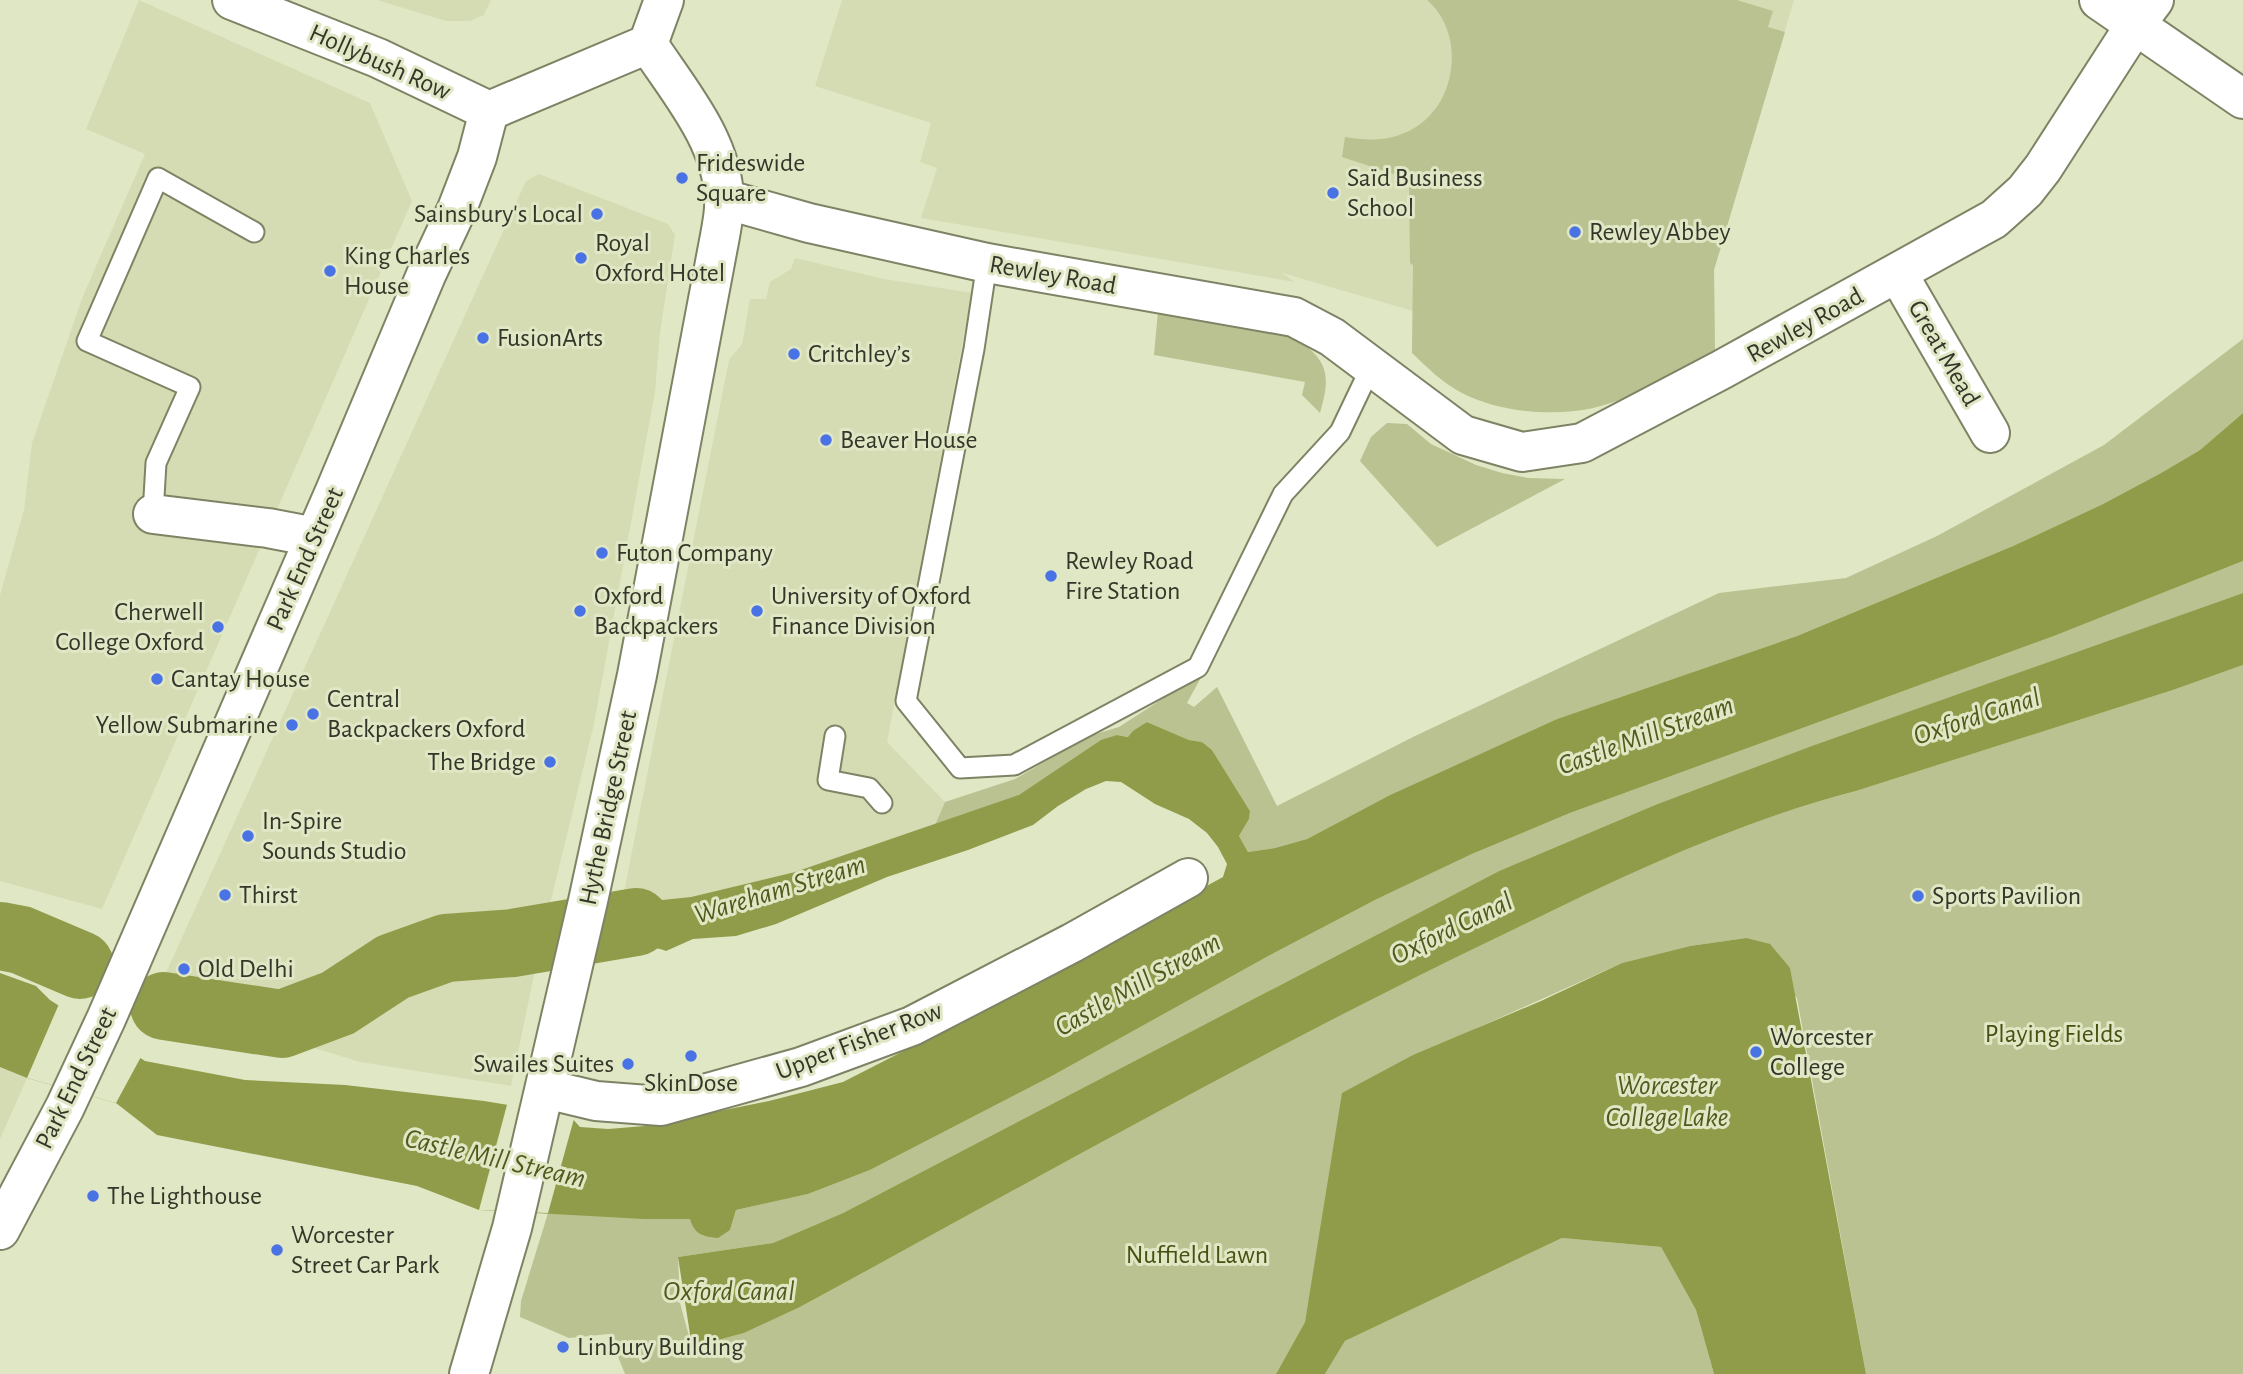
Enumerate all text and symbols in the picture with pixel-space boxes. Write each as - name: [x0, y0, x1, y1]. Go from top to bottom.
- street label: Hollybush Row: [306, 19, 455, 105]
- place label: Frideswide Square: [696, 150, 805, 206]
- place label: Saïd Business School: [1347, 165, 1483, 221]
- marker: Frideswide Square: [674, 170, 690, 186]
- marker: Saïd Business School: [1325, 185, 1341, 201]
- place label: Sainsbury's Local: [414, 201, 583, 227]
- marker: Sainsbury's Local: [589, 206, 605, 222]
- place label: Rewley Abbey: [1589, 219, 1731, 245]
- marker: Rewley Abbey: [1567, 224, 1583, 240]
- place label: Royal Oxford Hotel: [595, 230, 725, 286]
- place label: King Charles House: [344, 243, 470, 299]
- marker: Royal Oxford Hotel: [573, 250, 589, 266]
- street label: Rewley Road: [987, 251, 1119, 299]
- marker: King Charles House: [322, 263, 338, 279]
- street label: Rewley Road: [1742, 282, 1868, 368]
- street label: Great Mead: [1903, 296, 1985, 410]
- place label: FusionArts: [497, 325, 603, 351]
- marker: FusionArts: [475, 330, 491, 346]
- place label: Critchley’s: [808, 341, 911, 367]
- marker: Critchley’s: [786, 346, 802, 362]
- place label: Beaver House: [840, 427, 978, 453]
- marker: Beaver House: [818, 432, 834, 448]
- street label: Park End Street: [262, 483, 348, 635]
- place label: Futon Company: [616, 540, 773, 566]
- marker: Futon Company: [594, 545, 610, 561]
- place label: Rewley Road Fire Station: [1065, 548, 1194, 604]
- marker: Rewley Road Fire Station: [1043, 568, 1059, 584]
- place label: Oxford Backpackers: [594, 583, 719, 639]
- place label: University of Oxford Finance Division: [771, 583, 971, 639]
- place label: Cherwell College Oxford: [55, 599, 204, 655]
- marker: Oxford Backpackers: [572, 603, 588, 619]
- marker: University of Oxford Finance Division: [749, 603, 765, 619]
- marker: Cherwell College Oxford: [210, 619, 226, 635]
- place label: Cantay House: [171, 666, 310, 692]
- marker: Cantay House: [149, 671, 165, 687]
- water label: Oxford Canal: [1910, 683, 2044, 751]
- place label: Central Backpackers Oxford: [327, 686, 525, 742]
- water label: Castle Mill Stream: [1555, 691, 1737, 781]
- marker: Central Backpackers Oxford: [305, 706, 321, 722]
- street label: Hythe Bridge Street: [575, 708, 641, 908]
- place label: Yellow Submarine: [96, 712, 278, 738]
- marker: Yellow Submarine: [284, 717, 300, 733]
- place label: The Bridge: [427, 749, 536, 775]
- marker: The Bridge: [542, 754, 558, 770]
- place label: In-Spire Sounds Studio: [262, 808, 407, 864]
- marker: In-Spire Sounds Studio: [240, 828, 256, 844]
- water label: Wareham Stream: [691, 851, 869, 929]
- place label: Thirst: [239, 882, 298, 908]
- place label: Sports Pavilion: [1932, 883, 2081, 909]
- marker: Thirst: [217, 887, 233, 903]
- water label: Oxford Canal: [1387, 888, 1517, 970]
- marker: Sports Pavilion: [1910, 888, 1926, 904]
- water label: Castle Mill Stream: [1051, 928, 1225, 1042]
- place label: Old Delhi: [198, 956, 294, 982]
- marker: Old Delhi: [176, 961, 192, 977]
- street label: Upper Fisher Row: [772, 997, 946, 1085]
- street label: Park End Street: [31, 1003, 121, 1153]
- park label: Playing Fields: [1985, 1021, 2123, 1047]
- place label: Worcester College: [1770, 1024, 1873, 1080]
- marker: Worcester College: [1748, 1044, 1764, 1060]
- marker: SkinDose: [683, 1048, 699, 1064]
- place label: Swailes Suites: [473, 1051, 614, 1077]
- marker: Swailes Suites: [620, 1056, 636, 1072]
- place label: SkinDose: [644, 1070, 738, 1096]
- water label: Worcester College Lake: [1606, 1072, 1728, 1132]
- water label: Castle Mill Stream: [402, 1125, 588, 1193]
- place label: The Lighthouse: [107, 1183, 262, 1209]
- marker: The Lighthouse: [85, 1188, 101, 1204]
- place label: Worcester Street Car Park: [291, 1222, 439, 1278]
- marker: Worcester Street Car Park: [269, 1242, 285, 1258]
- park label: Nuffield Lawn: [1126, 1242, 1268, 1268]
- water label: Oxford Canal: [663, 1278, 795, 1306]
- place label: Linbury Building: [577, 1334, 744, 1360]
- marker: Linbury Building: [555, 1339, 571, 1355]

